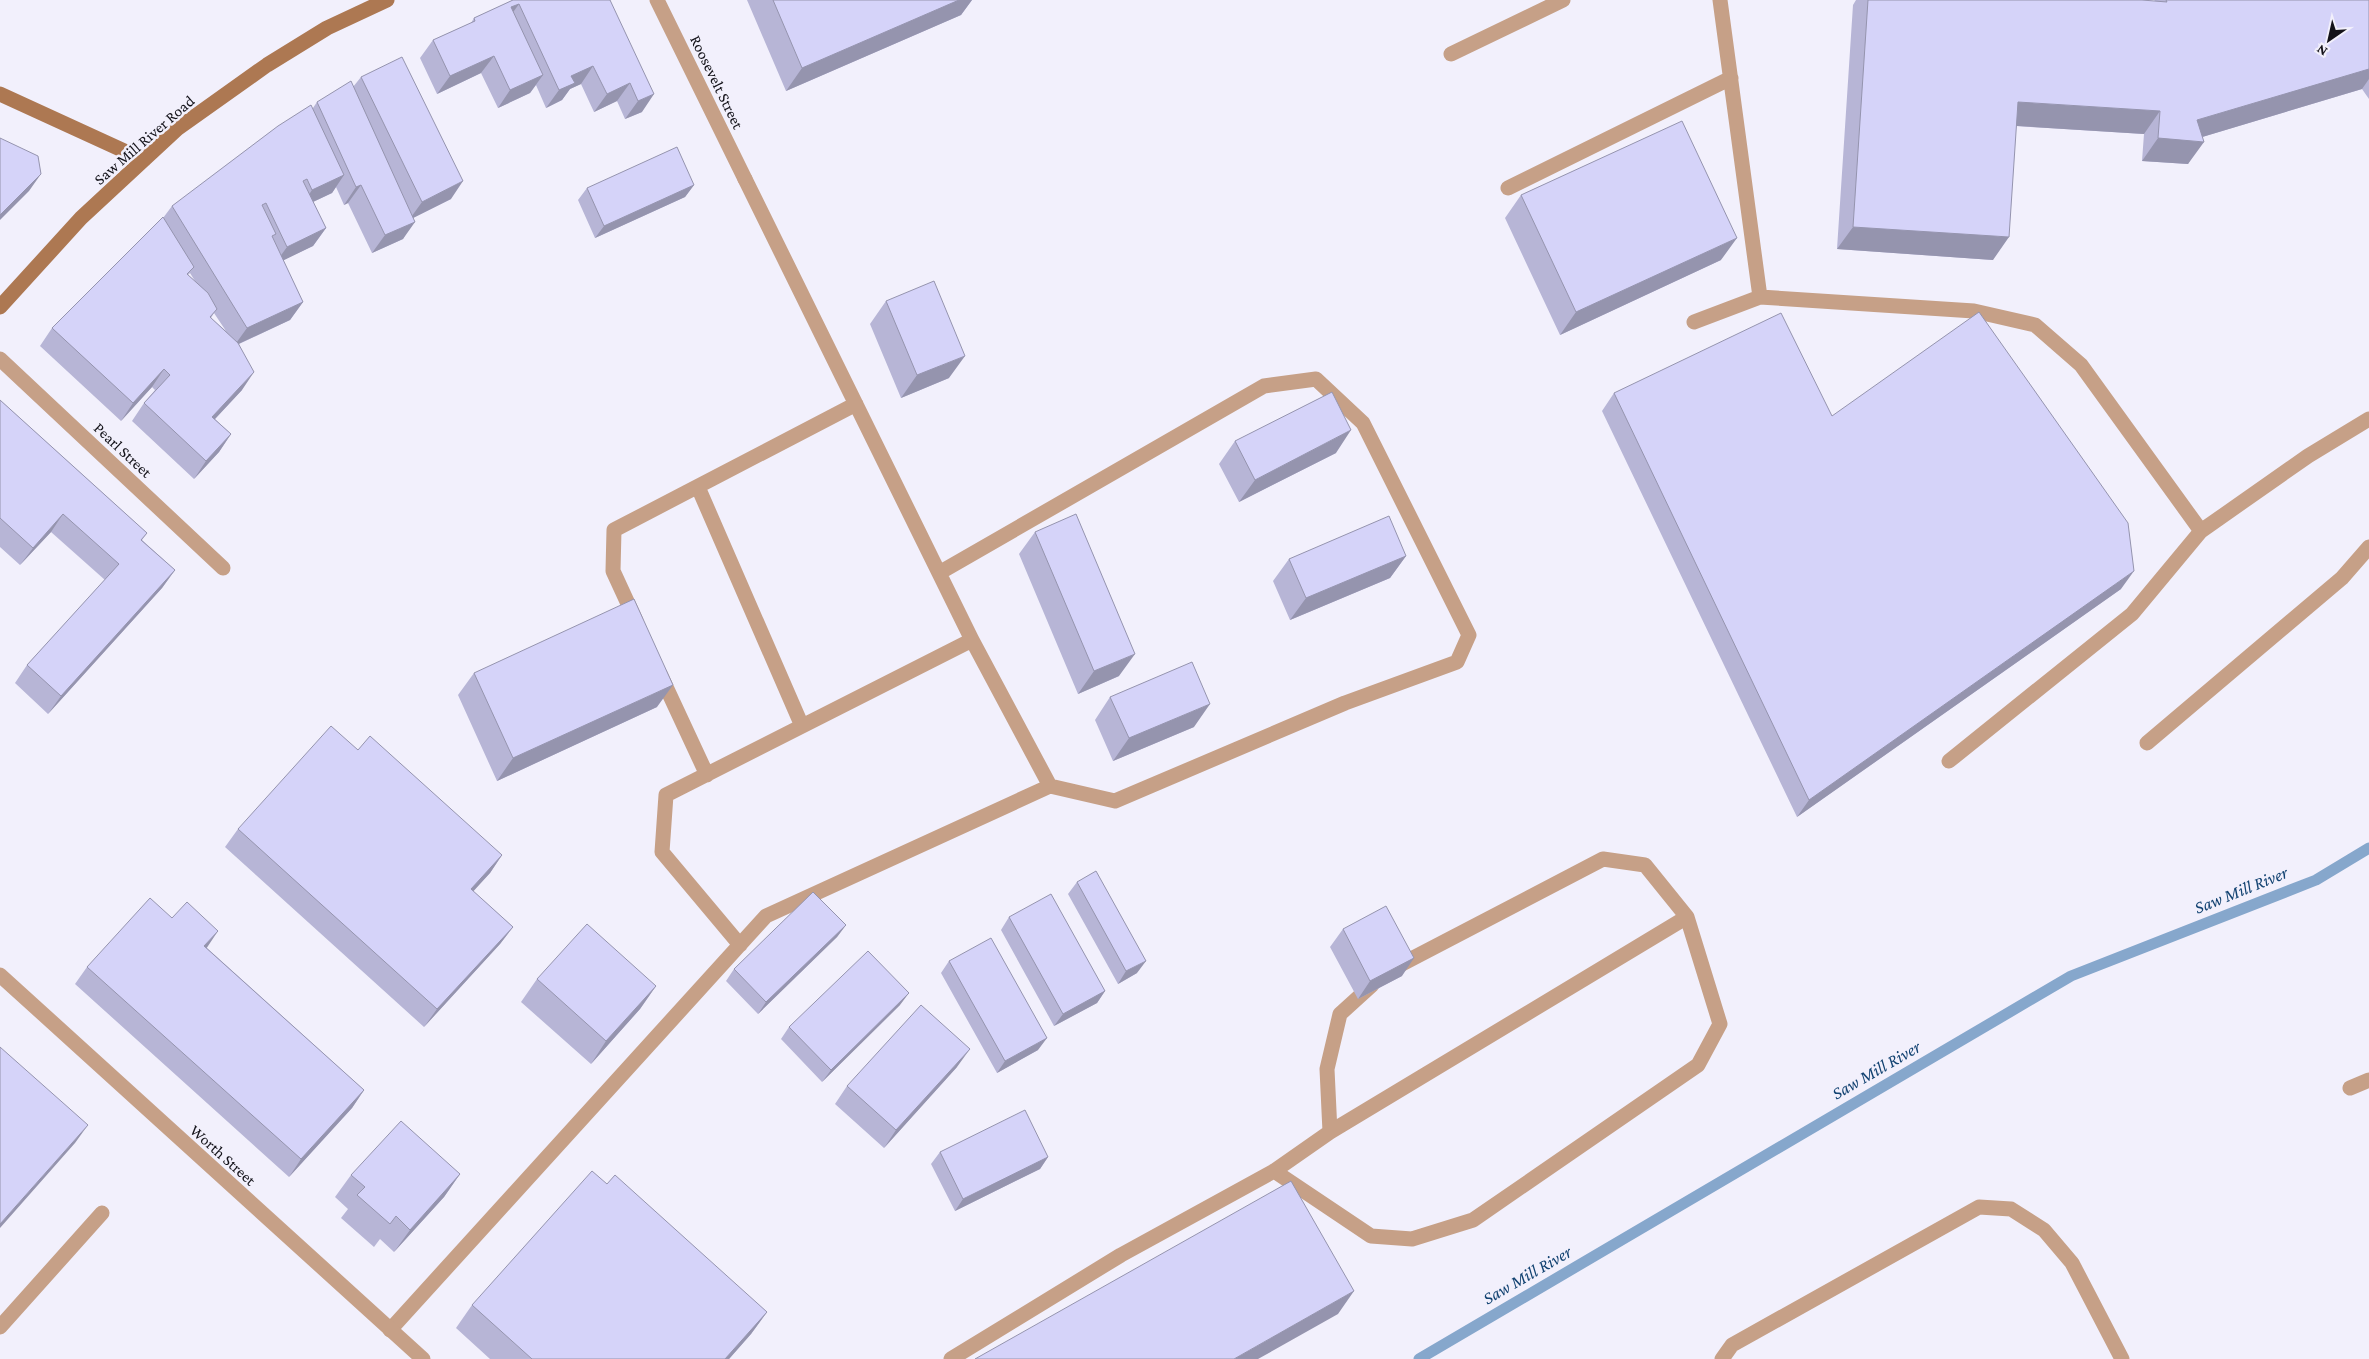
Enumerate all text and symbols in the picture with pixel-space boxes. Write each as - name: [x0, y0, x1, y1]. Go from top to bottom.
- north arrow: [2304, 15, 2354, 65]
- street label: Roosevelt Street: [687, 32, 747, 132]
- text: N: [2313, 41, 2330, 60]
- street label: Saw Mill River Road: [91, 92, 198, 188]
- street label: Pearl Street: [91, 419, 156, 481]
- water label: Saw Mill River: [2191, 862, 2291, 918]
- water label: Saw Mill River: [1828, 1036, 1924, 1103]
- street label: Worth Street: [187, 1121, 260, 1189]
- water label: Saw Mill River: [1479, 1241, 1575, 1308]

